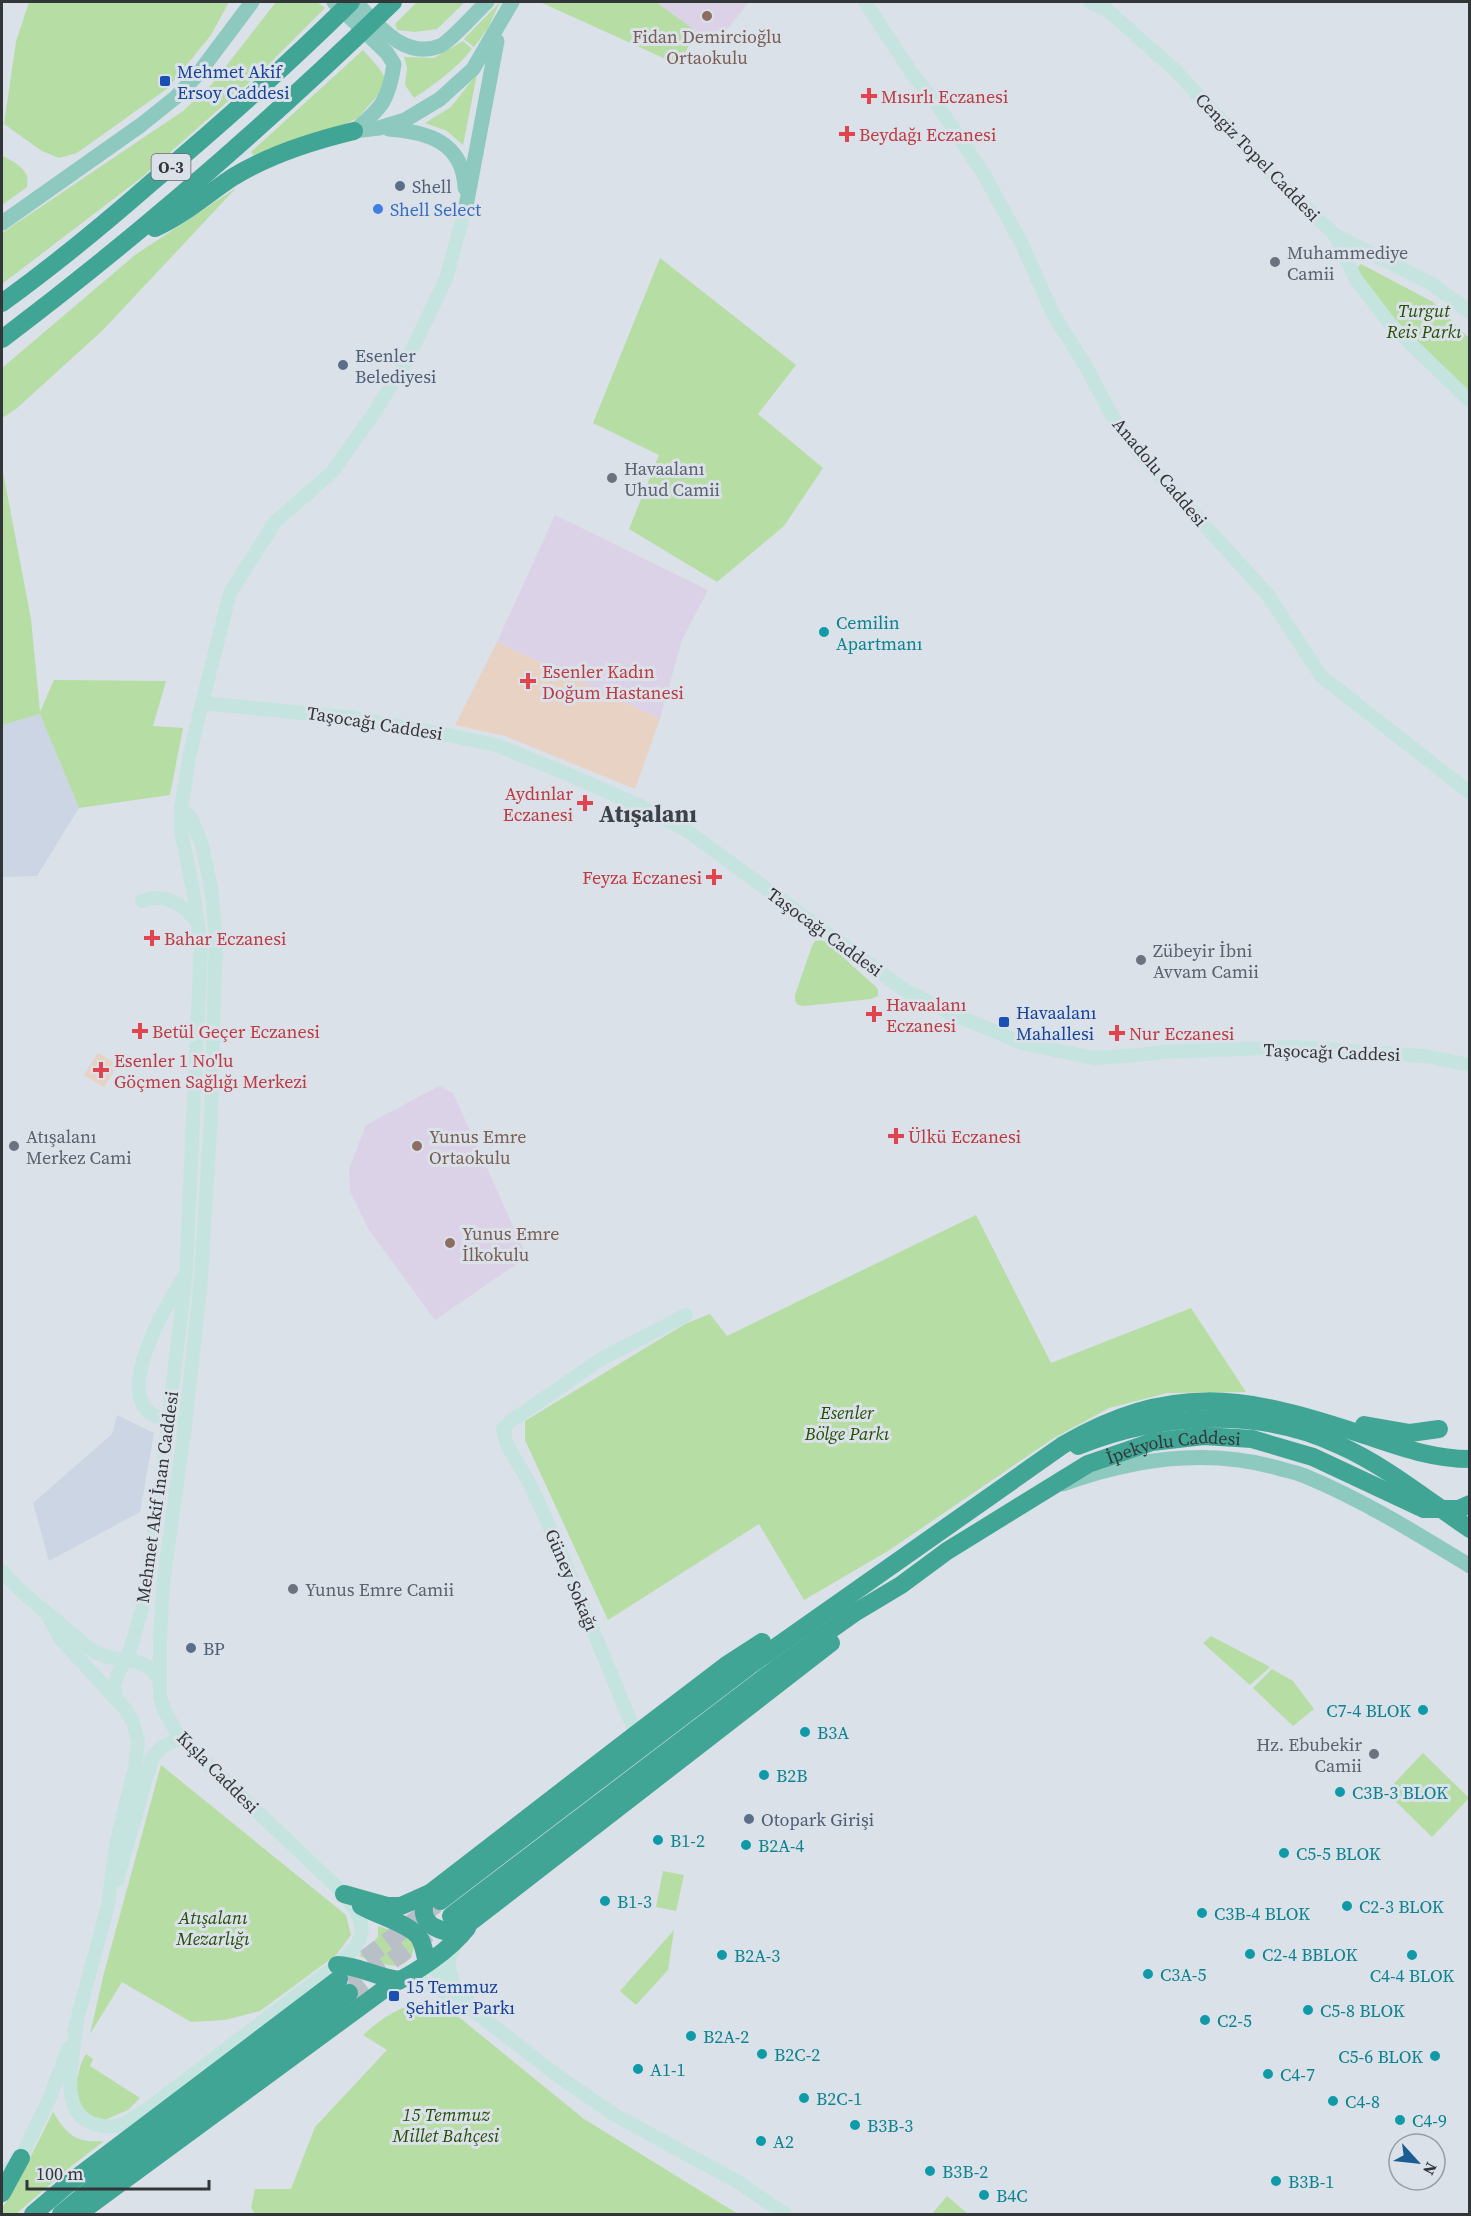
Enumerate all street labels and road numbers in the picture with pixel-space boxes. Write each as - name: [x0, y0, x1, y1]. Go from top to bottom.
- street label: Cengiz Topel Caddesi: [1190, 87, 1326, 227]
- road number: O-3: [152, 154, 190, 180]
- street label: Anadolu Caddesi: [1107, 412, 1213, 532]
- street label: Taşocağı Caddesi: [305, 700, 445, 746]
- street label: Taşocağı Caddesi: [762, 882, 888, 982]
- street label: Taşocağı Caddesi: [1263, 1037, 1401, 1067]
- street label: Mehmet Akif İnan Caddesi: [130, 1389, 184, 1605]
- street label: İpekyolu Caddesi: [1102, 1423, 1242, 1469]
- street label: Güney Sokağı: [539, 1525, 605, 1635]
- street label: Kışla Caddesi: [171, 1725, 265, 1819]

